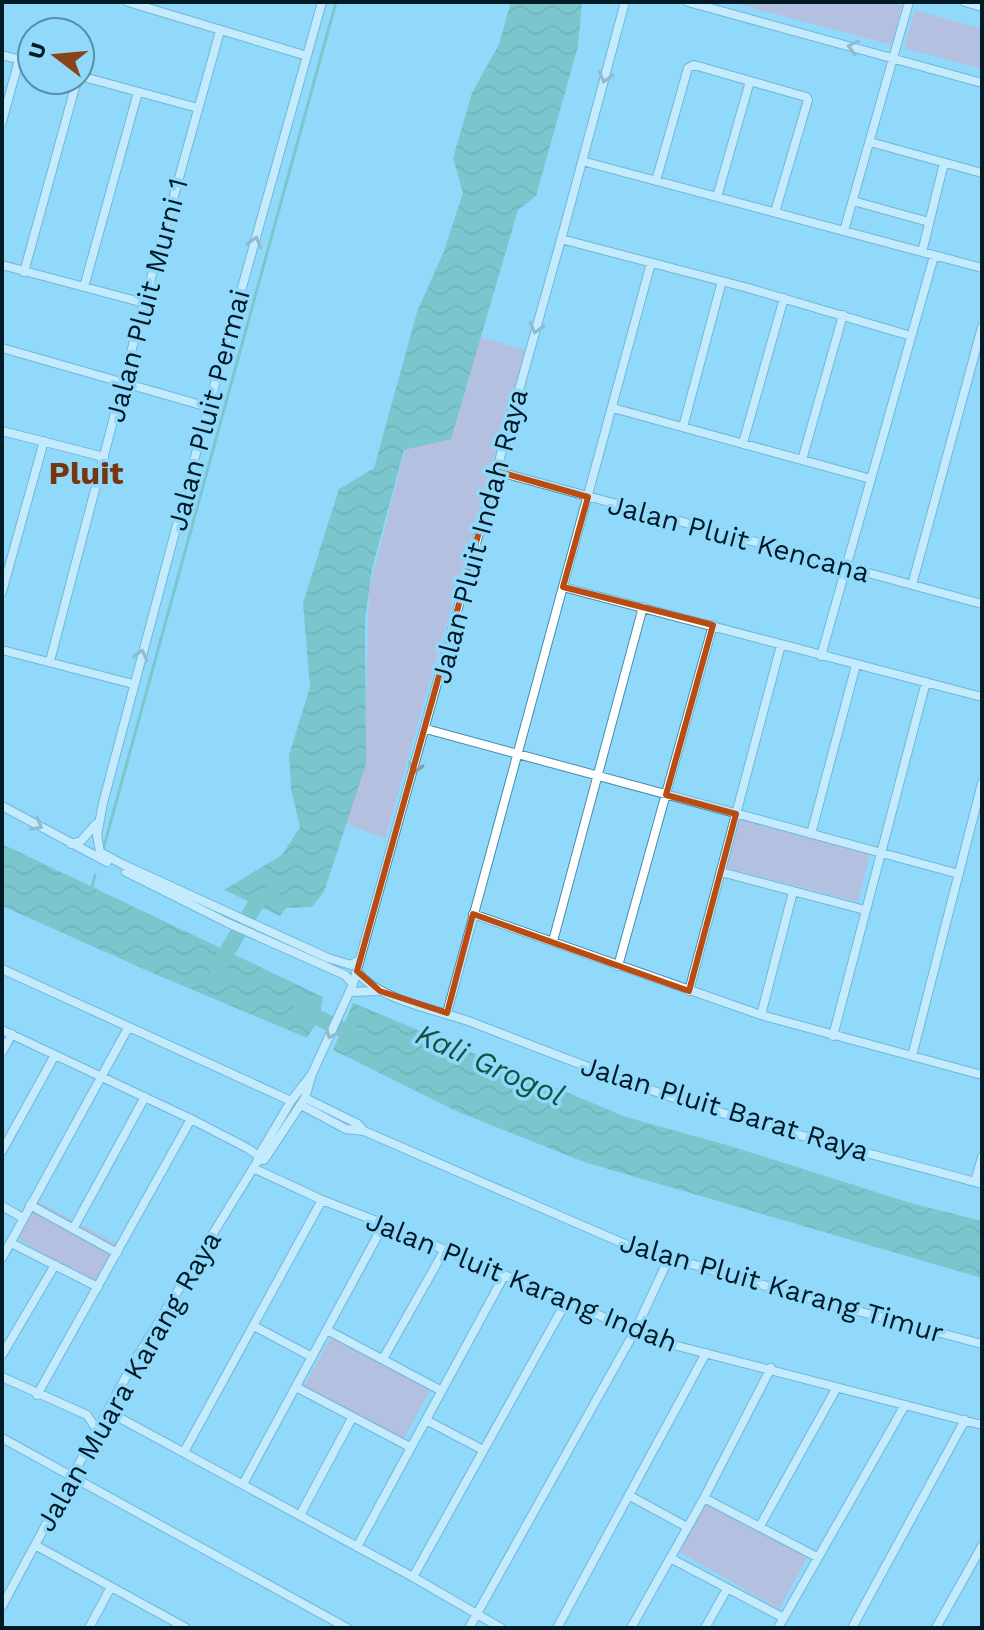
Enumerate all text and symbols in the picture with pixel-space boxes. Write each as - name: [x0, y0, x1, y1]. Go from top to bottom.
- north arrow: [16, 16, 96, 96]
- text: U: [23, 40, 51, 62]
- one-way arrow: [846, 40, 860, 56]
- one-way arrow: [598, 70, 614, 84]
- street label: Jalan Pluit Murni 1: [98, 175, 195, 426]
- one-way arrow: [245, 235, 262, 249]
- street label: Jalan Pluit Permai: [160, 286, 257, 534]
- one-way arrow: [529, 321, 545, 335]
- street label: Jalan Pluit Indah Raya: [424, 385, 535, 687]
- district label: Pluit: [49, 454, 123, 492]
- street label: Jalan Pluit Kencana: [604, 488, 873, 589]
- one-way arrow: [132, 648, 148, 662]
- one-way arrow: [408, 760, 424, 774]
- one-way arrow: [28, 816, 43, 831]
- water label: Kali Grogol: [411, 1016, 570, 1113]
- one-way arrow: [325, 1025, 341, 1039]
- street label: Jalan Pluit Barat Raya: [577, 1049, 873, 1168]
- street label: Jalan Pluit Karang Indah: [361, 1204, 682, 1359]
- street label: Jalan Muara Karang Raya: [29, 1225, 228, 1537]
- street label: Jalan Pluit Karang Timur: [616, 1225, 948, 1350]

